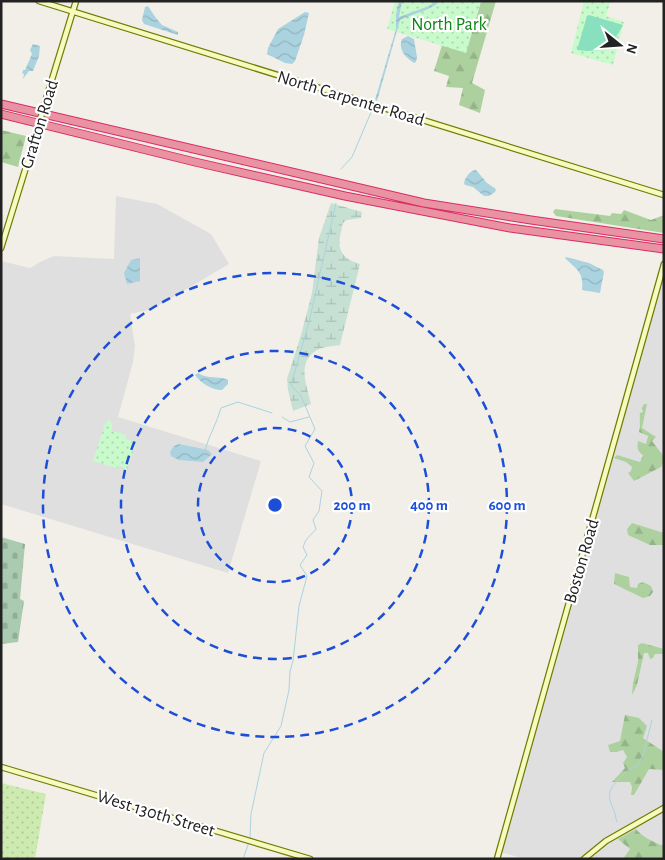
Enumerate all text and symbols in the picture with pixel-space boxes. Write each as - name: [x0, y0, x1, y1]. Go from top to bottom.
- park label: North Park: [411, 16, 488, 34]
- north arrow: [595, 20, 645, 70]
- text: N: [623, 42, 640, 55]
- street label: North Carpenter Road: [275, 68, 426, 130]
- street label: Grafton Road: [18, 78, 62, 171]
- centre of rings: [266, 496, 284, 514]
- text: 200 m: [333, 498, 371, 513]
- text: 400 m: [410, 498, 448, 513]
- text: 600 m: [488, 498, 526, 513]
- street label: Boston Road: [561, 517, 603, 606]
- street label: West 130th Street: [94, 787, 217, 841]

